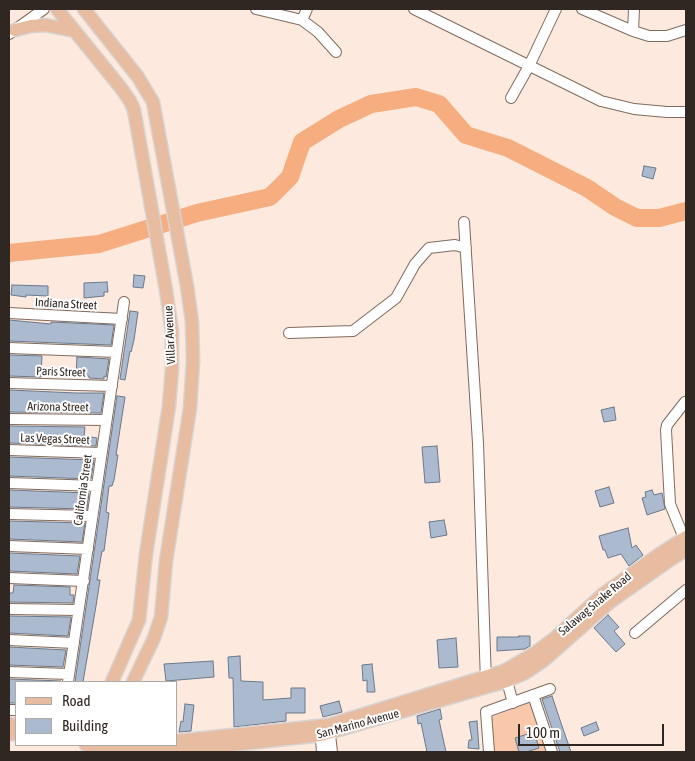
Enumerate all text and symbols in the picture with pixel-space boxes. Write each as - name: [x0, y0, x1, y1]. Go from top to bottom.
- street label: Indiana Street: [35, 295, 97, 313]
- street label: Villar Avenue: [161, 305, 179, 365]
- street label: Paris Street: [36, 364, 86, 380]
- street label: Arizona Street: [27, 399, 89, 415]
- street label: Las Vegas Street: [20, 431, 90, 447]
- street label: California Street: [71, 454, 95, 526]
- street label: Salawag Snake Road: [556, 569, 634, 639]
- legend: [15, 681, 178, 746]
- text: Road: [62, 692, 91, 709]
- street label: San Marino Avenue: [315, 706, 401, 742]
- scale bar: [520, 714, 666, 746]
- text: Building: [62, 717, 108, 734]
- text: 100 m: [526, 724, 560, 741]

